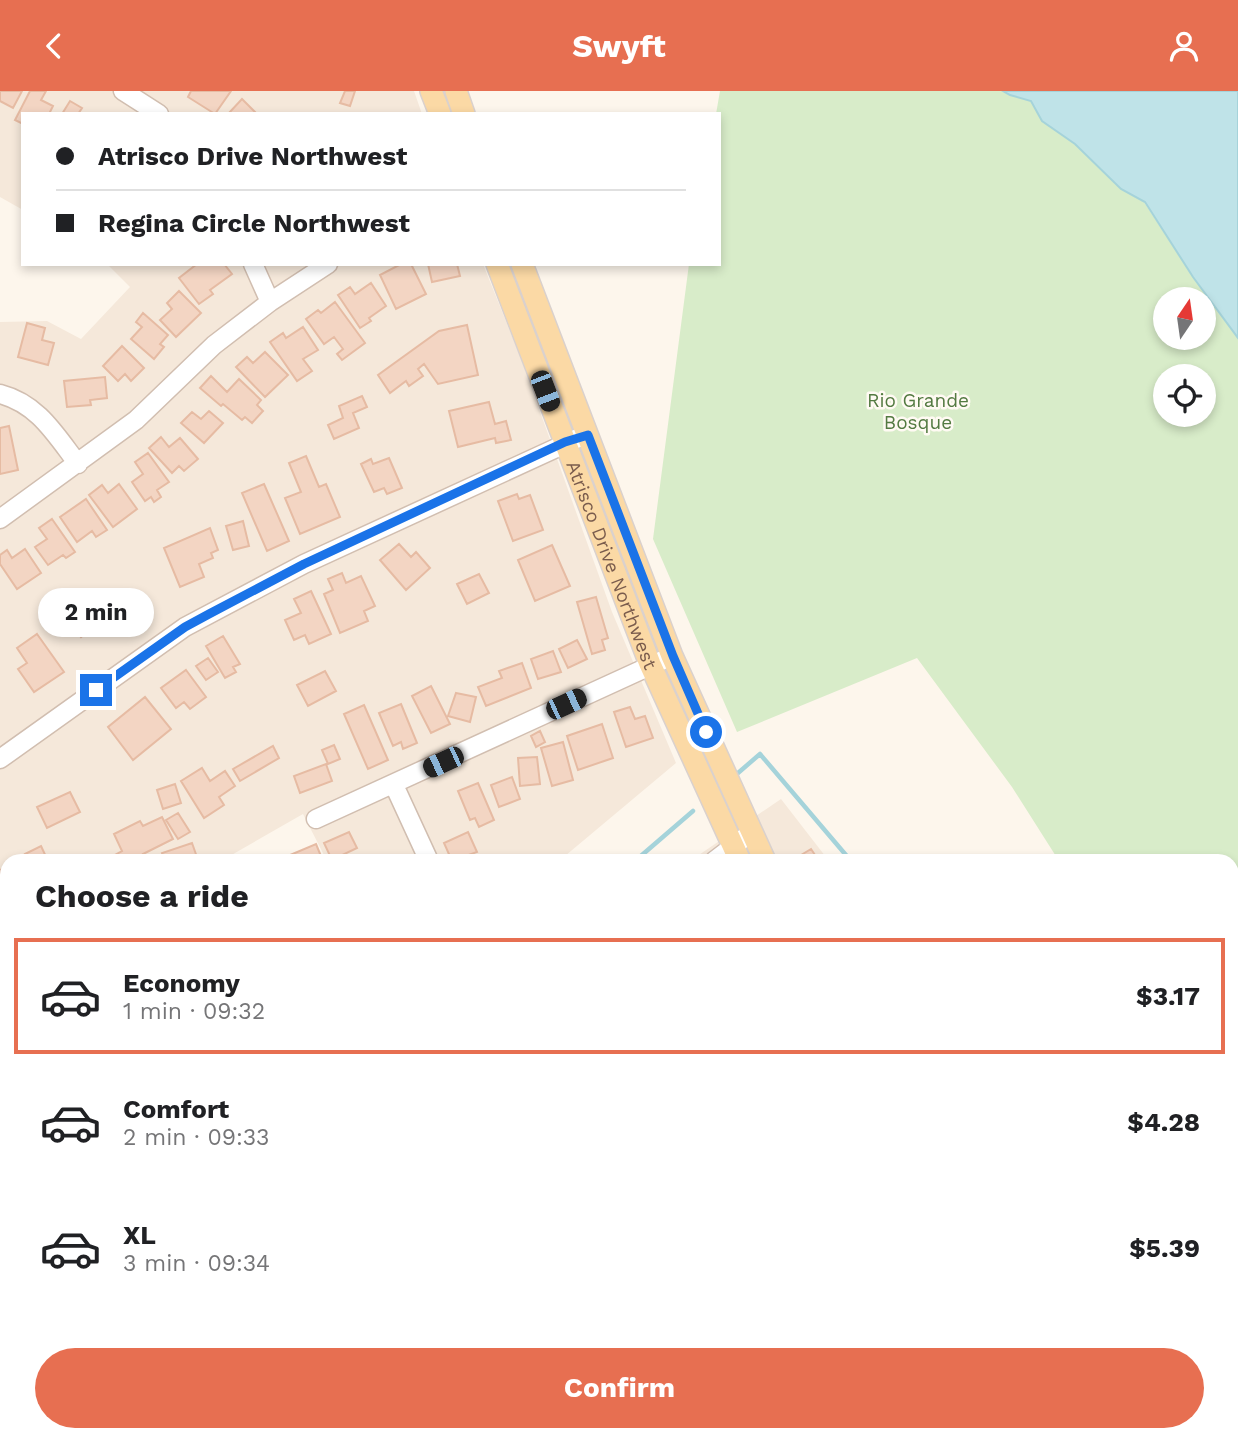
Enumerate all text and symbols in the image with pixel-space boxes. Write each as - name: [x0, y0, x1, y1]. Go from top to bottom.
- icon: back: [35, 27, 73, 65]
- text: Swyft: [572, 27, 666, 65]
- icon: person: [1165, 27, 1203, 65]
- text: Atrisco Drive Northwest: [98, 141, 407, 171]
- text: Regina Circle Northwest: [98, 208, 410, 238]
- north arrow: [1153, 287, 1216, 350]
- map controls: [1153, 287, 1216, 427]
- button: locate: [1153, 364, 1216, 427]
- car: [528, 368, 563, 414]
- park label: Rio Grande Bosque: [867, 389, 969, 434]
- street label: Atrisco Drive Northwest: [561, 457, 662, 673]
- callout: 2 min: [38, 589, 154, 637]
- text: 2 min: [65, 599, 127, 626]
- route end: [80, 674, 112, 706]
- car: [543, 686, 590, 722]
- route start: [690, 716, 722, 748]
- car: [420, 744, 467, 780]
- text: Choose a ride: [35, 877, 249, 915]
- icon: car: [39, 965, 102, 1028]
- text: Economy: [123, 968, 240, 998]
- text: $3.17: [1136, 981, 1200, 1011]
- text: 1 min · 09:32: [123, 998, 265, 1025]
- icon: car: [39, 1091, 102, 1154]
- text: Comfort: [123, 1094, 229, 1124]
- text: $4.28: [1127, 1107, 1200, 1137]
- text: 2 min · 09:33: [123, 1124, 270, 1151]
- icon: car: [39, 1217, 102, 1280]
- text: XL: [123, 1220, 156, 1250]
- text: $5.39: [1129, 1233, 1200, 1263]
- text: 3 min · 09:34: [123, 1250, 270, 1277]
- button: Confirm: [35, 1348, 1204, 1428]

